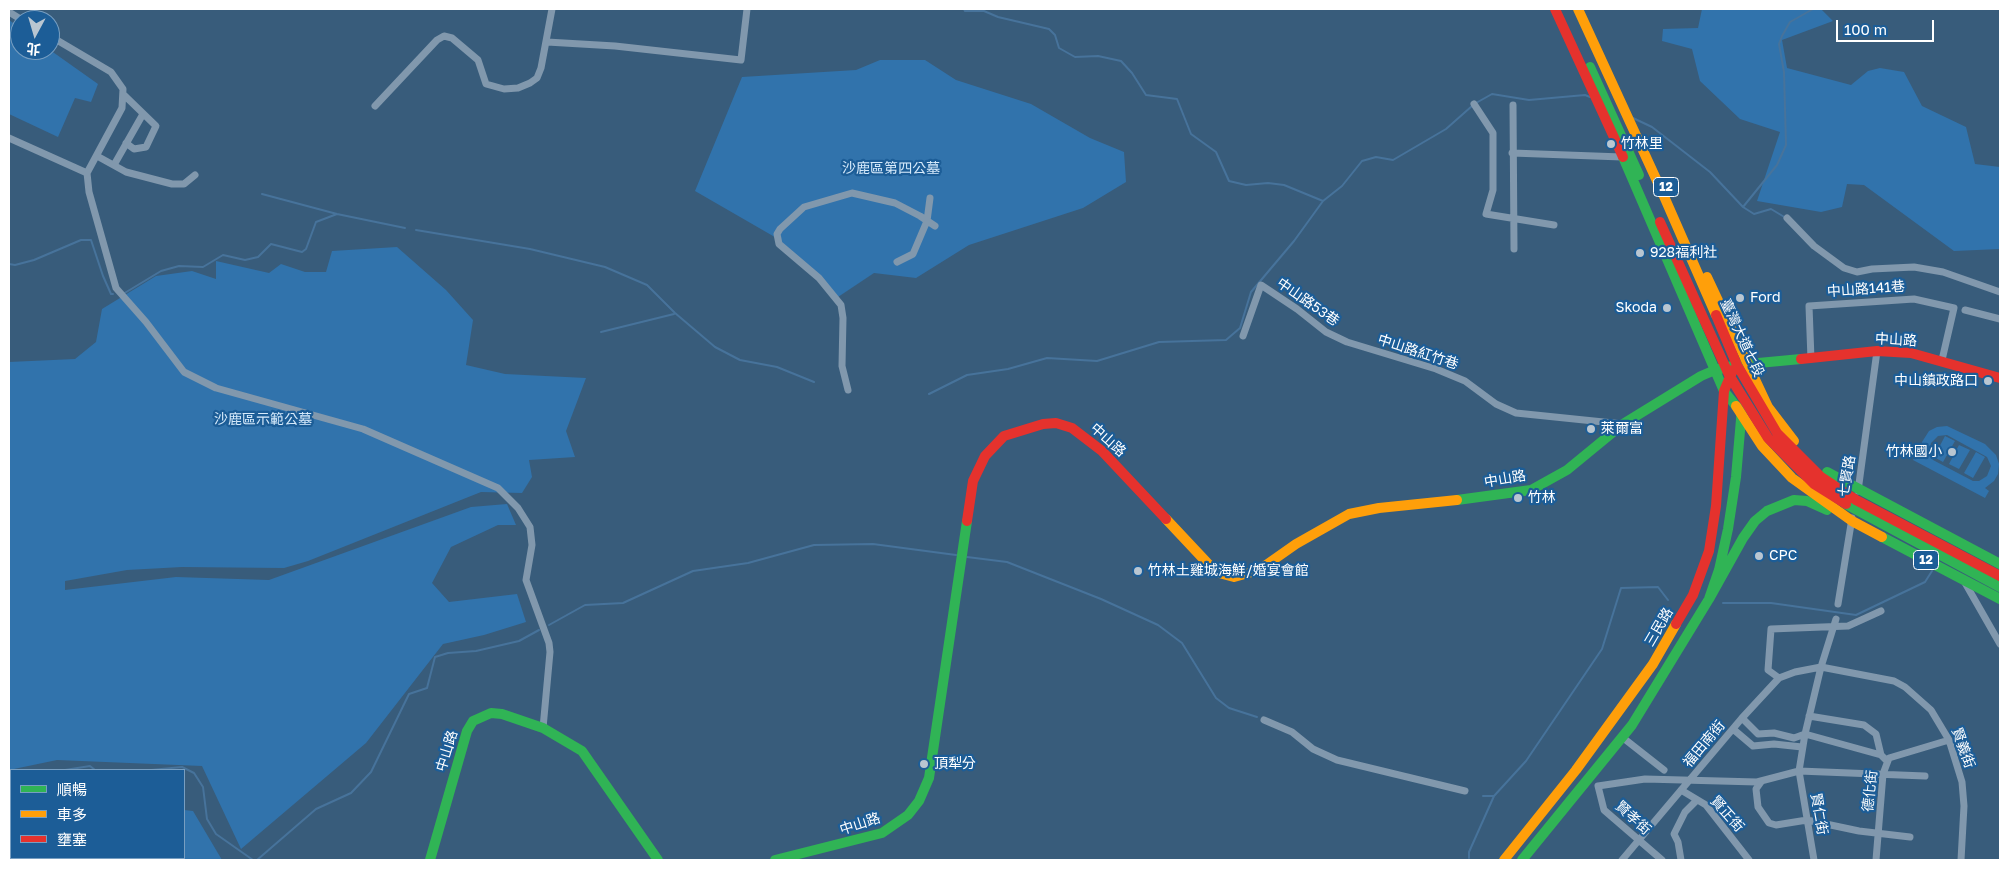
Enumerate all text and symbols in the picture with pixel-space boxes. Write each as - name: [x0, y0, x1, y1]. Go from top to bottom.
- north arrow: [10, 10, 60, 60]
- scale bar: [1839, 10, 1936, 42]
- text: 100 m: [1844, 20, 1887, 38]
- text: 北: [26, 40, 41, 59]
- place label: 竹林里: [1621, 136, 1663, 152]
- marker: 竹林里: [1605, 138, 1617, 150]
- park label: 沙鹿區第四公墓: [842, 161, 940, 177]
- road number: 12: [1654, 178, 1678, 196]
- place label: 928福利社: [1650, 245, 1717, 261]
- marker: 928福利社: [1634, 247, 1646, 259]
- street label: 中山路53巷: [1274, 274, 1342, 330]
- street label: 中山路141巷: [1826, 278, 1906, 300]
- place label: Ford: [1750, 290, 1781, 306]
- marker: Ford: [1734, 292, 1746, 304]
- street label: 臺灣大道七段: [1717, 296, 1767, 380]
- place label: Skoda: [1615, 300, 1657, 316]
- marker: Skoda: [1661, 302, 1673, 314]
- street label: 中山路紅竹巷: [1375, 331, 1461, 373]
- street label: 中山路: [1875, 331, 1917, 349]
- place label: 中山鎮政路口: [1894, 373, 1978, 389]
- marker: 中山鎮政路口: [1982, 375, 1994, 387]
- park label: 沙鹿區示範公墓: [214, 412, 312, 428]
- street label: 中山路: [1087, 420, 1129, 460]
- place label: 萊爾富: [1601, 421, 1643, 437]
- marker: 萊爾富: [1585, 423, 1597, 435]
- place label: 竹林國小: [1886, 444, 1942, 460]
- marker: 竹林國小: [1946, 446, 1958, 458]
- street label: 七賢路: [1835, 454, 1859, 498]
- street label: 中山路: [1483, 467, 1527, 491]
- place label: 竹林: [1528, 490, 1556, 506]
- marker: 竹林: [1512, 492, 1524, 504]
- place label: CPC: [1769, 548, 1797, 564]
- marker: CPC: [1753, 550, 1765, 562]
- road number: 12: [1914, 550, 1938, 570]
- place label: 竹林土雞城海鮮/婚宴會館: [1148, 563, 1309, 579]
- marker: 竹林土雞城海鮮/婚宴會館: [1132, 565, 1144, 577]
- street label: 三民路: [1641, 605, 1677, 649]
- street label: 福田南街: [1680, 717, 1728, 771]
- street label: 賢義街: [1948, 725, 1978, 771]
- street label: 中山路: [433, 728, 461, 774]
- place label: 頂犁分: [934, 756, 976, 772]
- marker: 頂犁分: [918, 758, 930, 770]
- legend: [10, 769, 185, 859]
- street label: 德化街: [1859, 769, 1881, 813]
- text: 順暢: [57, 780, 87, 798]
- street label: 賢仁街: [1807, 792, 1831, 836]
- street label: 賢正街: [1707, 793, 1747, 835]
- street label: 賢孝街: [1612, 798, 1654, 838]
- text: 車多: [57, 805, 87, 823]
- street label: 中山路: [837, 810, 883, 838]
- text: 壅塞: [57, 830, 87, 848]

